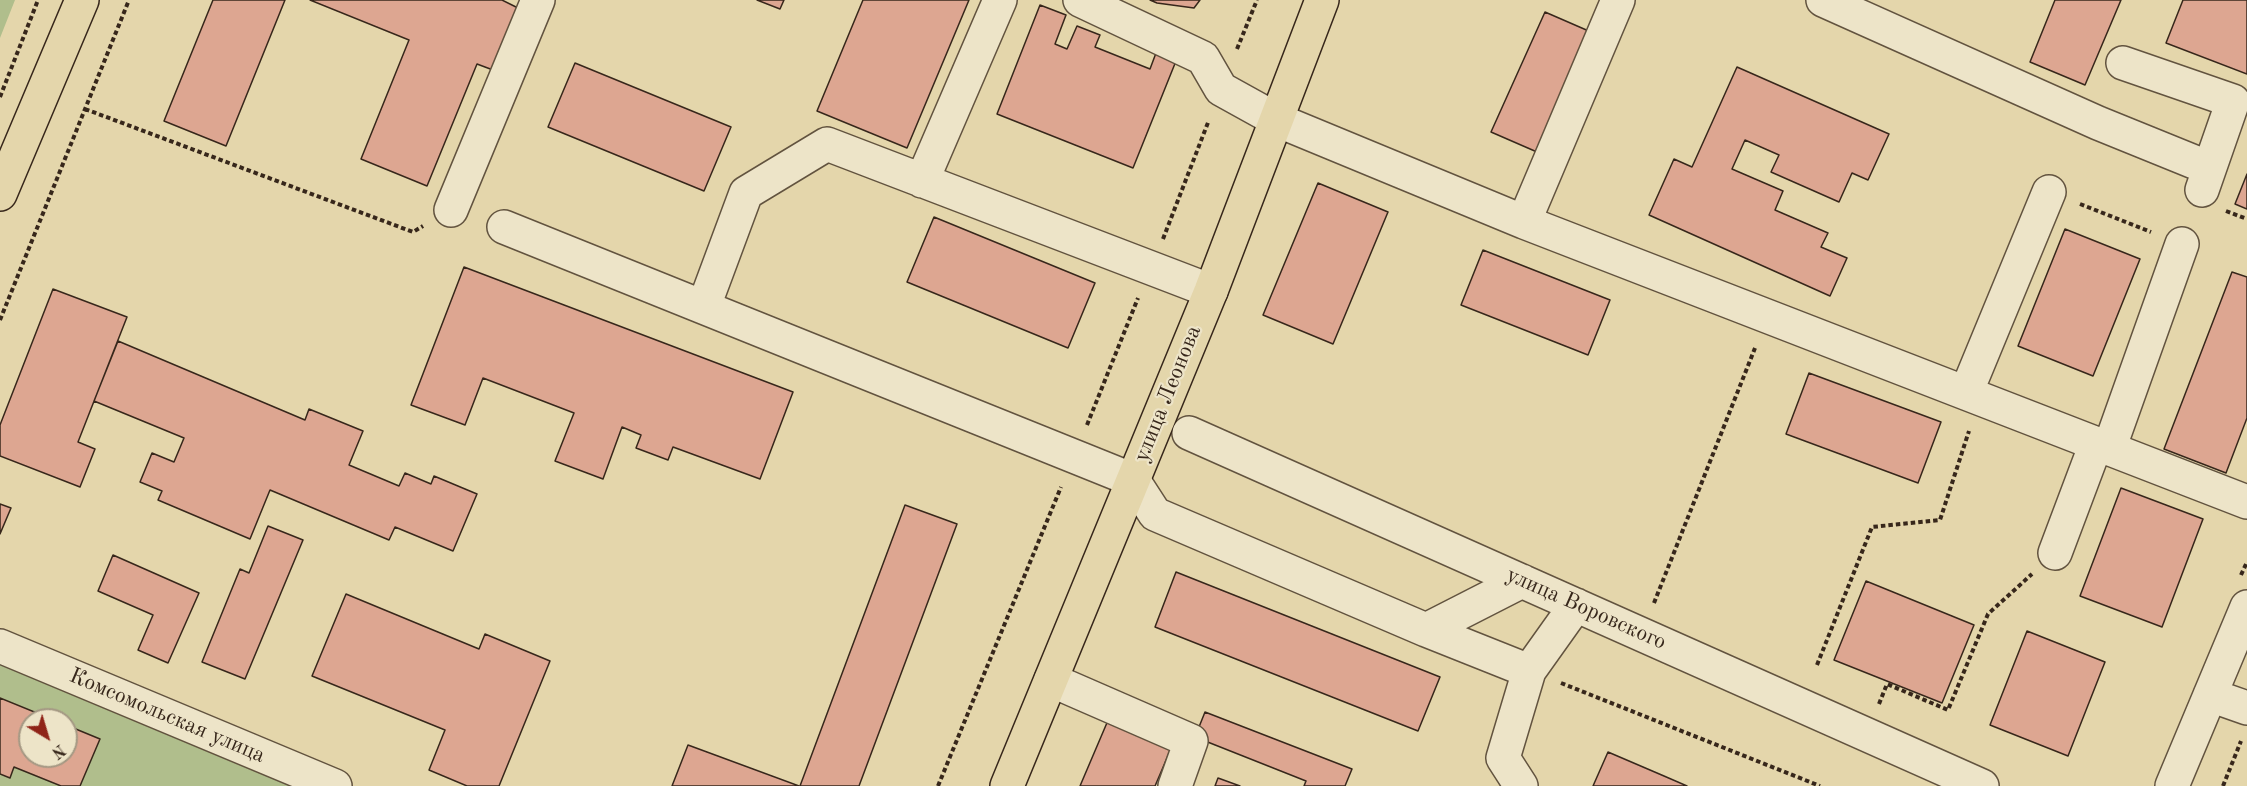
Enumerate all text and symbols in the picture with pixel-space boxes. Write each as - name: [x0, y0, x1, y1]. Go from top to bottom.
- street label: улица Леонова: [1129, 322, 1207, 466]
- street label: улица Воровского: [1502, 562, 1670, 656]
- street label: Комсомольская улица: [65, 663, 269, 769]
- north arrow: [18, 708, 78, 768]
- text: N: [48, 741, 68, 761]

